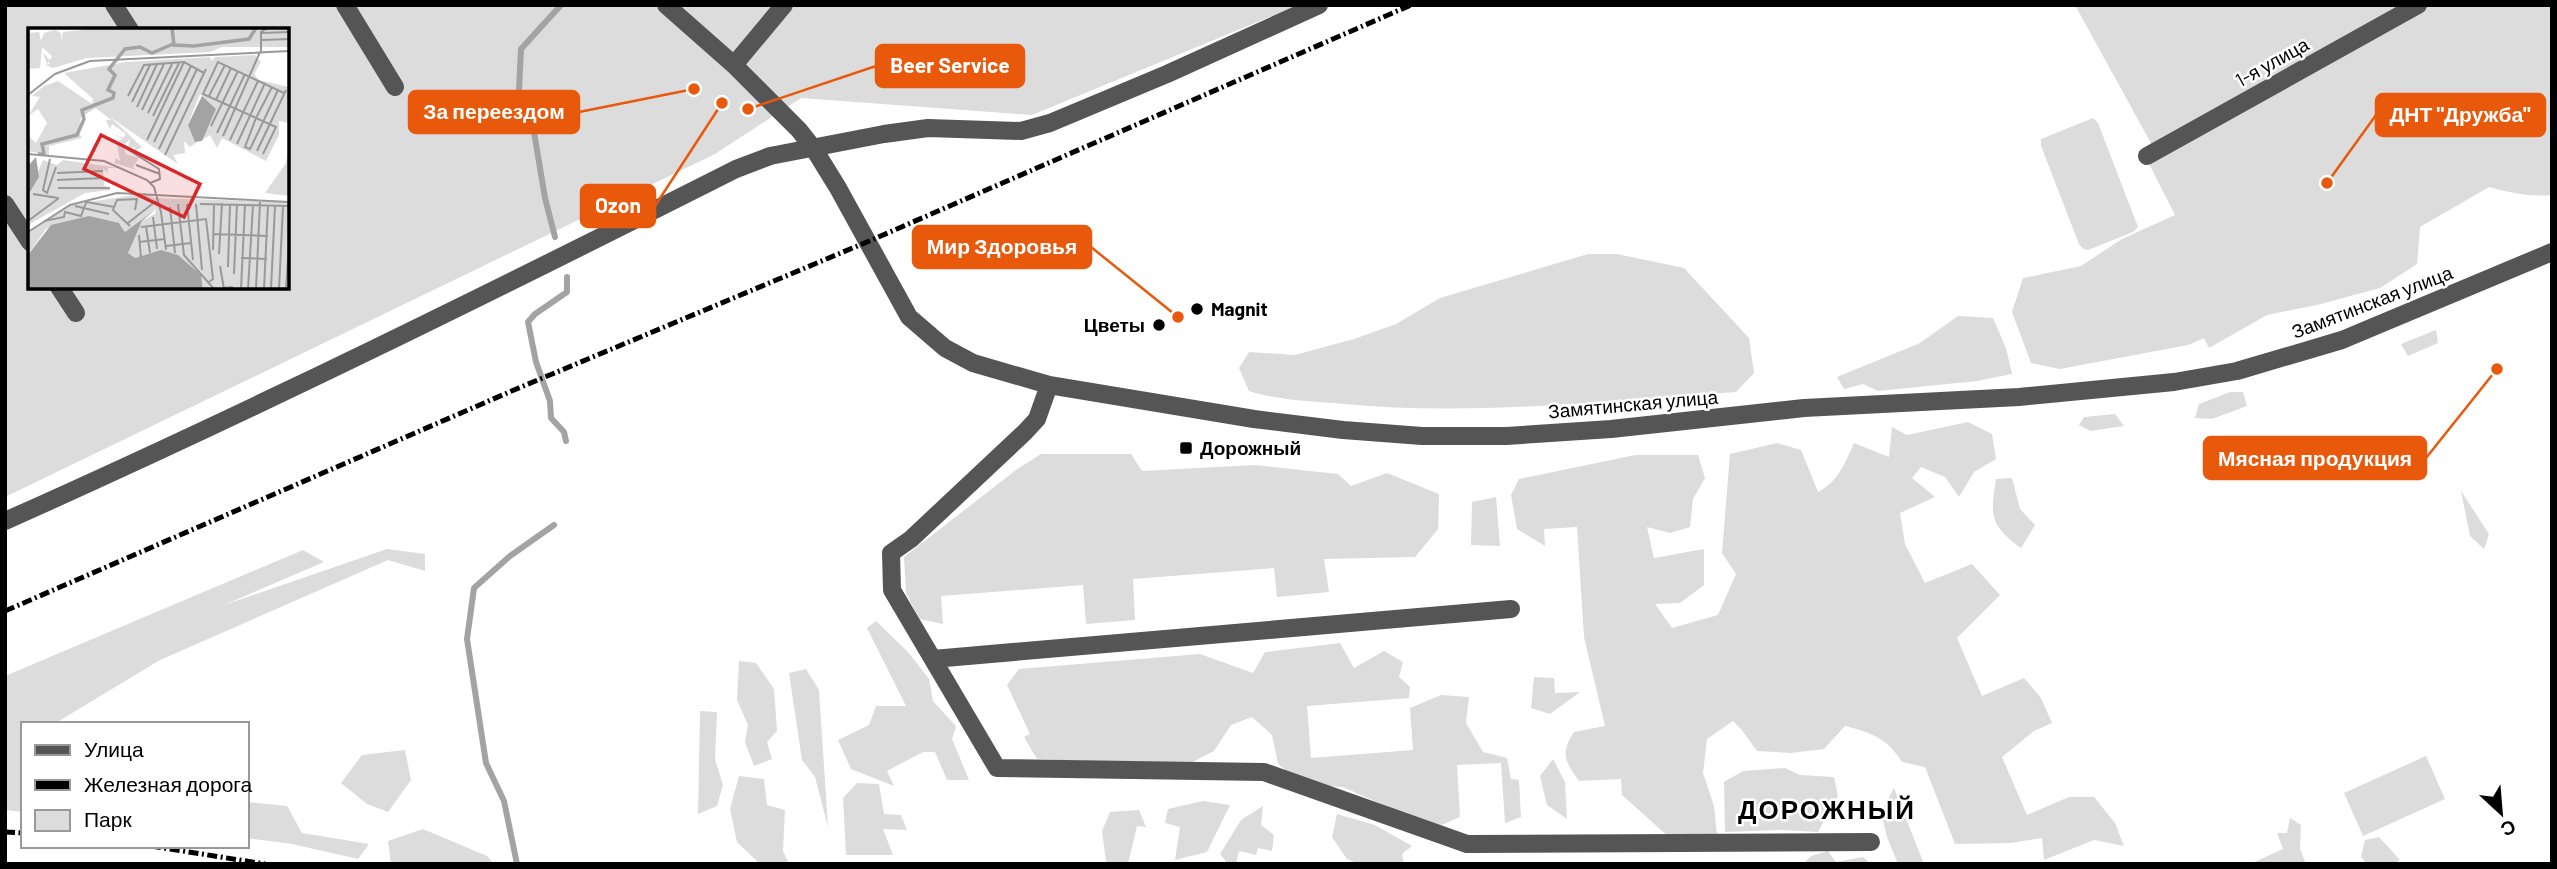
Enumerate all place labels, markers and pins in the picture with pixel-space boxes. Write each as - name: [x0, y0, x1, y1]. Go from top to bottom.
- callout: Beer Service: [876, 45, 1024, 87]
- callout: За переездом: [409, 91, 579, 133]
- callout: ДНТ "Дружба": [2376, 94, 2545, 136]
- callout: Ozon: [581, 185, 655, 227]
- callout: Мир Здоровья: [913, 226, 1091, 268]
- place label: Magnit: [1211, 297, 1268, 320]
- marker: Magnit: [1189, 301, 1205, 317]
- place label: Цветы: [1084, 313, 1145, 336]
- marker: Цветы: [1151, 317, 1167, 333]
- place label: Дорожный: [1200, 436, 1301, 459]
- callout: Мясная продукция: [2204, 437, 2426, 479]
- marker: Дорожный: [1178, 440, 1194, 456]

